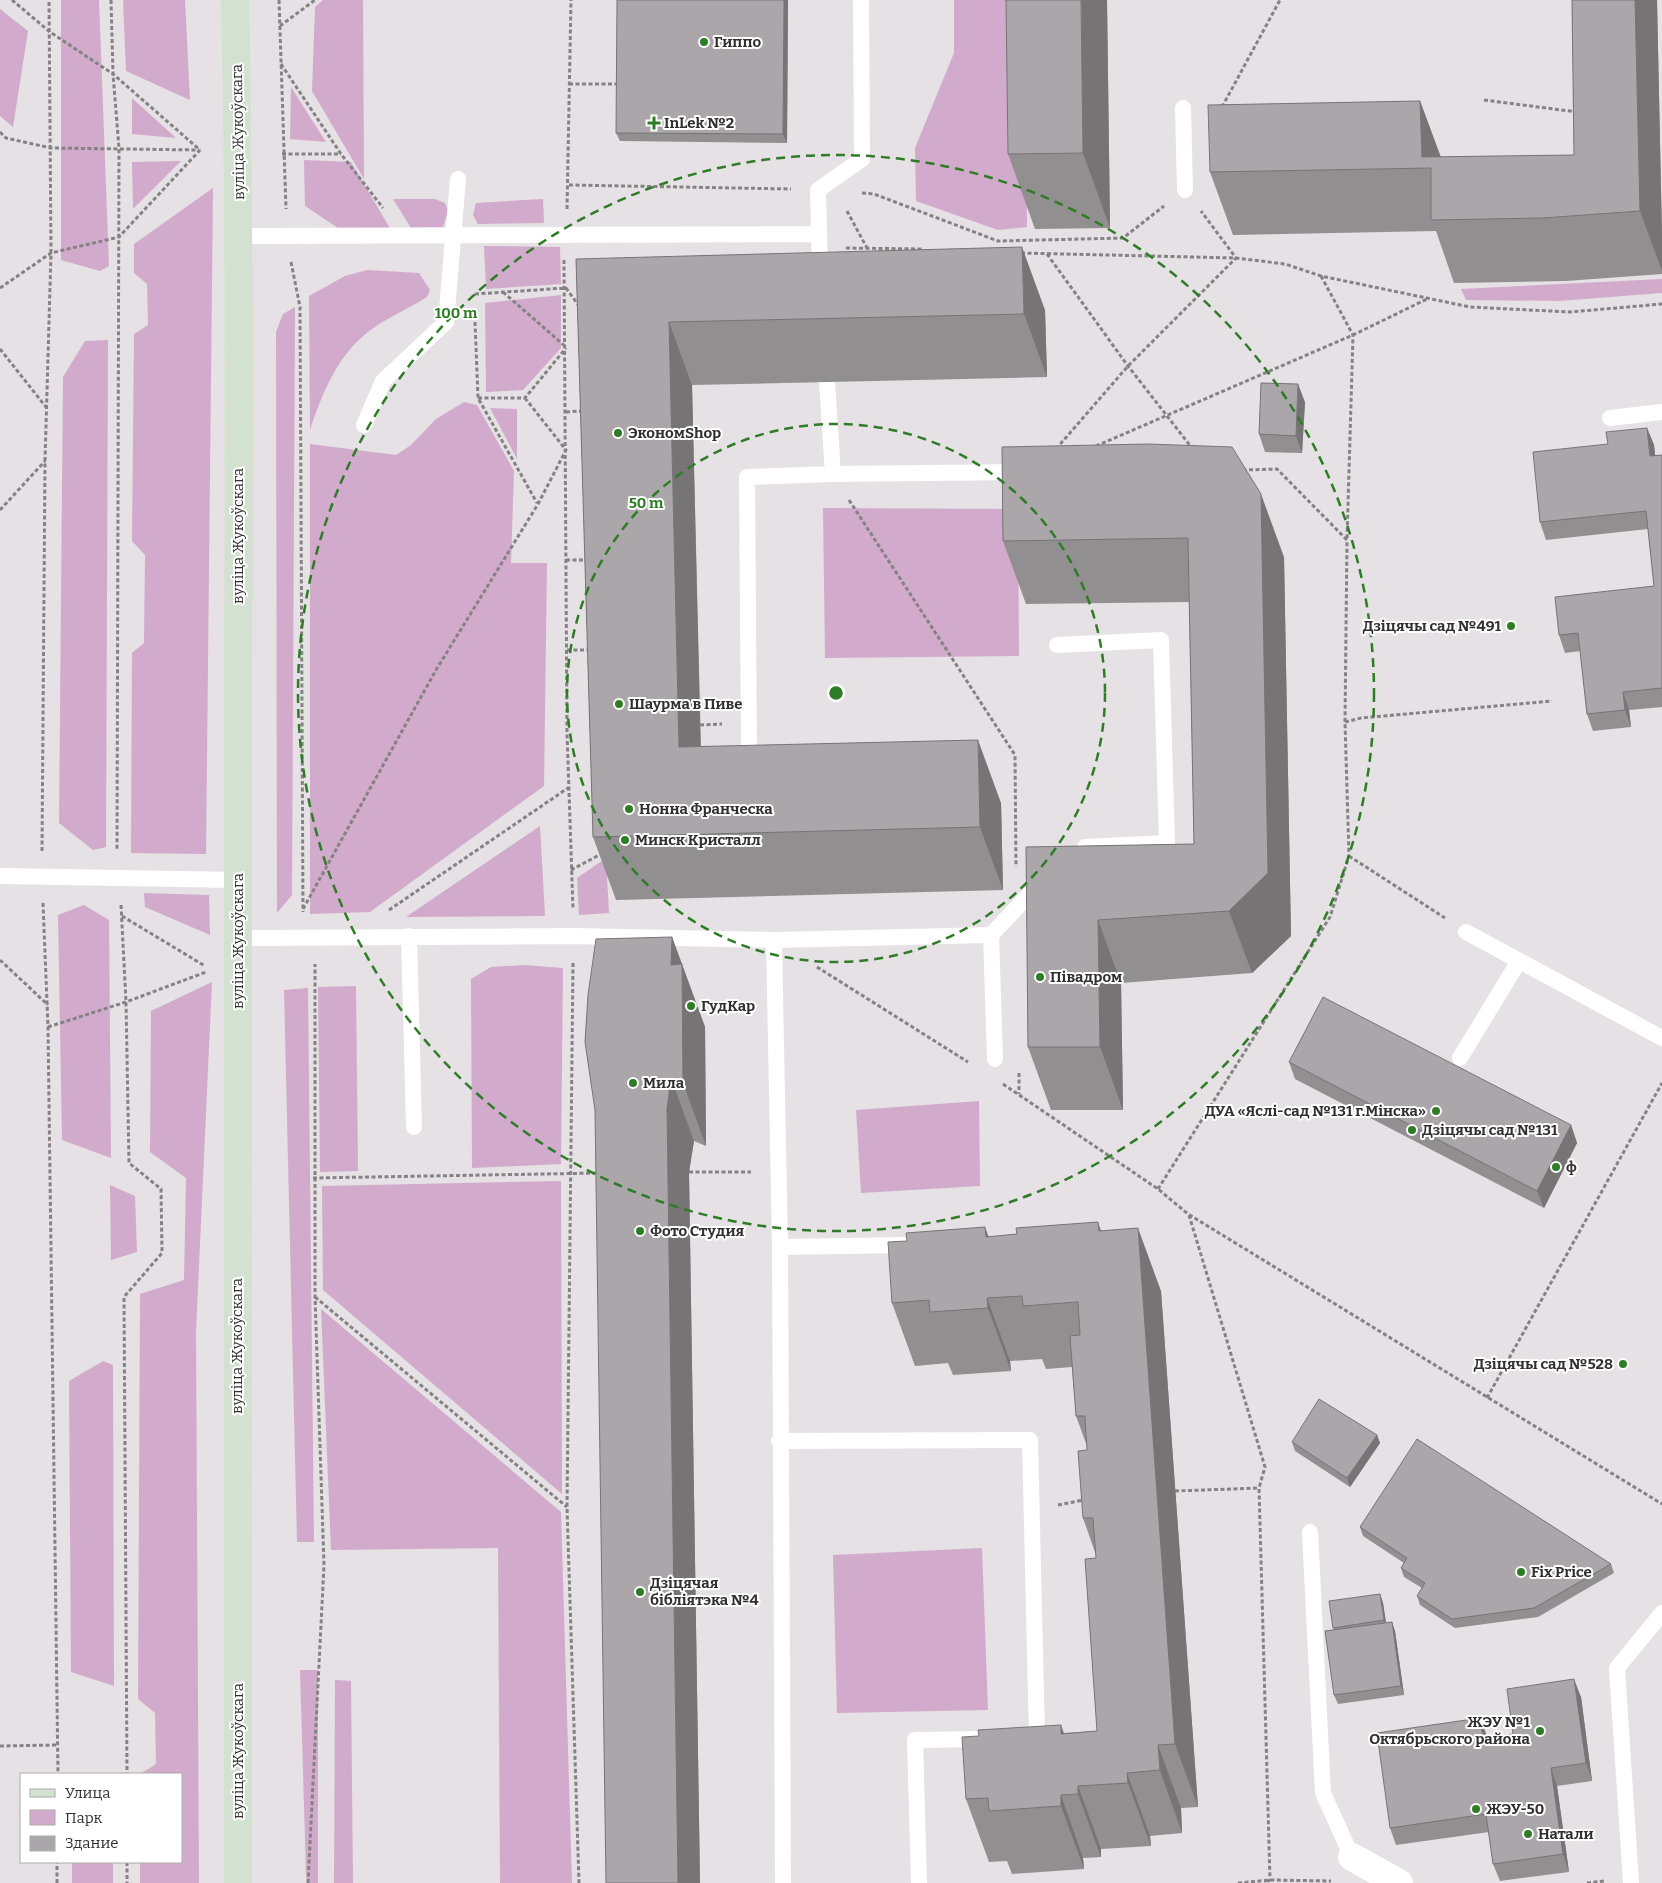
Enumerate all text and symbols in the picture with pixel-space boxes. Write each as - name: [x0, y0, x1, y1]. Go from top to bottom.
- place label: Гиппо: [714, 33, 761, 51]
- marker: Гиппо: [698, 36, 710, 48]
- street label: вуліца Жукоўскага: [228, 64, 248, 200]
- place label: InLek №2: [664, 114, 734, 132]
- marker: InLek №2: [648, 117, 660, 129]
- text: 100 m: [435, 304, 478, 322]
- place label: ЭкономShop: [628, 424, 721, 442]
- marker: ЭкономShop: [612, 427, 624, 439]
- street label: вуліца Жукоўскага: [229, 468, 247, 604]
- text: 50 m: [629, 494, 664, 512]
- place label: Дзіцячы сад №491: [1363, 617, 1502, 635]
- marker: Дзіцячы сад №491: [1505, 620, 1517, 632]
- centre of rings: [827, 684, 845, 702]
- place label: Шаурма в Пиве: [629, 695, 743, 713]
- marker: Шаурма в Пиве: [613, 698, 625, 710]
- place label: Нонна Франческа: [639, 800, 773, 818]
- marker: Нонна Франческа: [623, 803, 635, 815]
- place label: Минск Кристалл: [635, 831, 761, 849]
- marker: Минск Кристалл: [619, 834, 631, 846]
- street label: вуліца Жукоўскага: [229, 873, 247, 1009]
- place label: Пiвадром: [1050, 968, 1122, 986]
- marker: Пiвадром: [1034, 971, 1046, 983]
- place label: ГудКар: [701, 997, 755, 1015]
- marker: ГудКар: [685, 1000, 697, 1012]
- place label: Мила: [643, 1074, 685, 1092]
- marker: Мила: [627, 1077, 639, 1089]
- place label: ДУА «Яслі-сад №131 г.Мінска»: [1205, 1102, 1426, 1120]
- marker: ДУА «Яслі-сад №131 г.Мінска»: [1430, 1105, 1442, 1117]
- place label: Дзіцячы сад №131: [1422, 1121, 1558, 1139]
- marker: Дзіцячы сад №131: [1406, 1124, 1418, 1136]
- place label: ф: [1566, 1158, 1577, 1176]
- marker: ф: [1550, 1161, 1562, 1173]
- place label: Фото Студия: [650, 1222, 745, 1240]
- marker: Фото Студия: [634, 1225, 646, 1237]
- street label: вуліца Жукоўскага: [228, 1278, 246, 1414]
- place label: Дзіцячы сад №528: [1474, 1355, 1613, 1373]
- marker: Дзіцячы сад №528: [1617, 1358, 1629, 1370]
- place label: Fix Price: [1531, 1563, 1592, 1581]
- marker: Fix Price: [1515, 1566, 1527, 1578]
- place label: Дзіцячая бібліятэка №4: [650, 1574, 759, 1609]
- marker: Дзіцячая бібліятэка №4: [634, 1586, 646, 1598]
- street label: вуліца Жукоўскага: [229, 1683, 247, 1819]
- place label: ЖЭУ №1 Октябрьского района: [1369, 1713, 1531, 1748]
- marker: ЖЭУ №1 Октябрьского района: [1534, 1725, 1546, 1737]
- legend: [20, 1773, 182, 1863]
- text: Улица: [65, 1784, 111, 1802]
- place label: ЖЭУ-50: [1486, 1800, 1544, 1818]
- marker: ЖЭУ-50: [1470, 1803, 1482, 1815]
- text: Парк: [65, 1809, 103, 1827]
- place label: Натали: [1538, 1825, 1594, 1843]
- marker: Натали: [1522, 1828, 1534, 1840]
- text: Здание: [65, 1834, 119, 1852]

